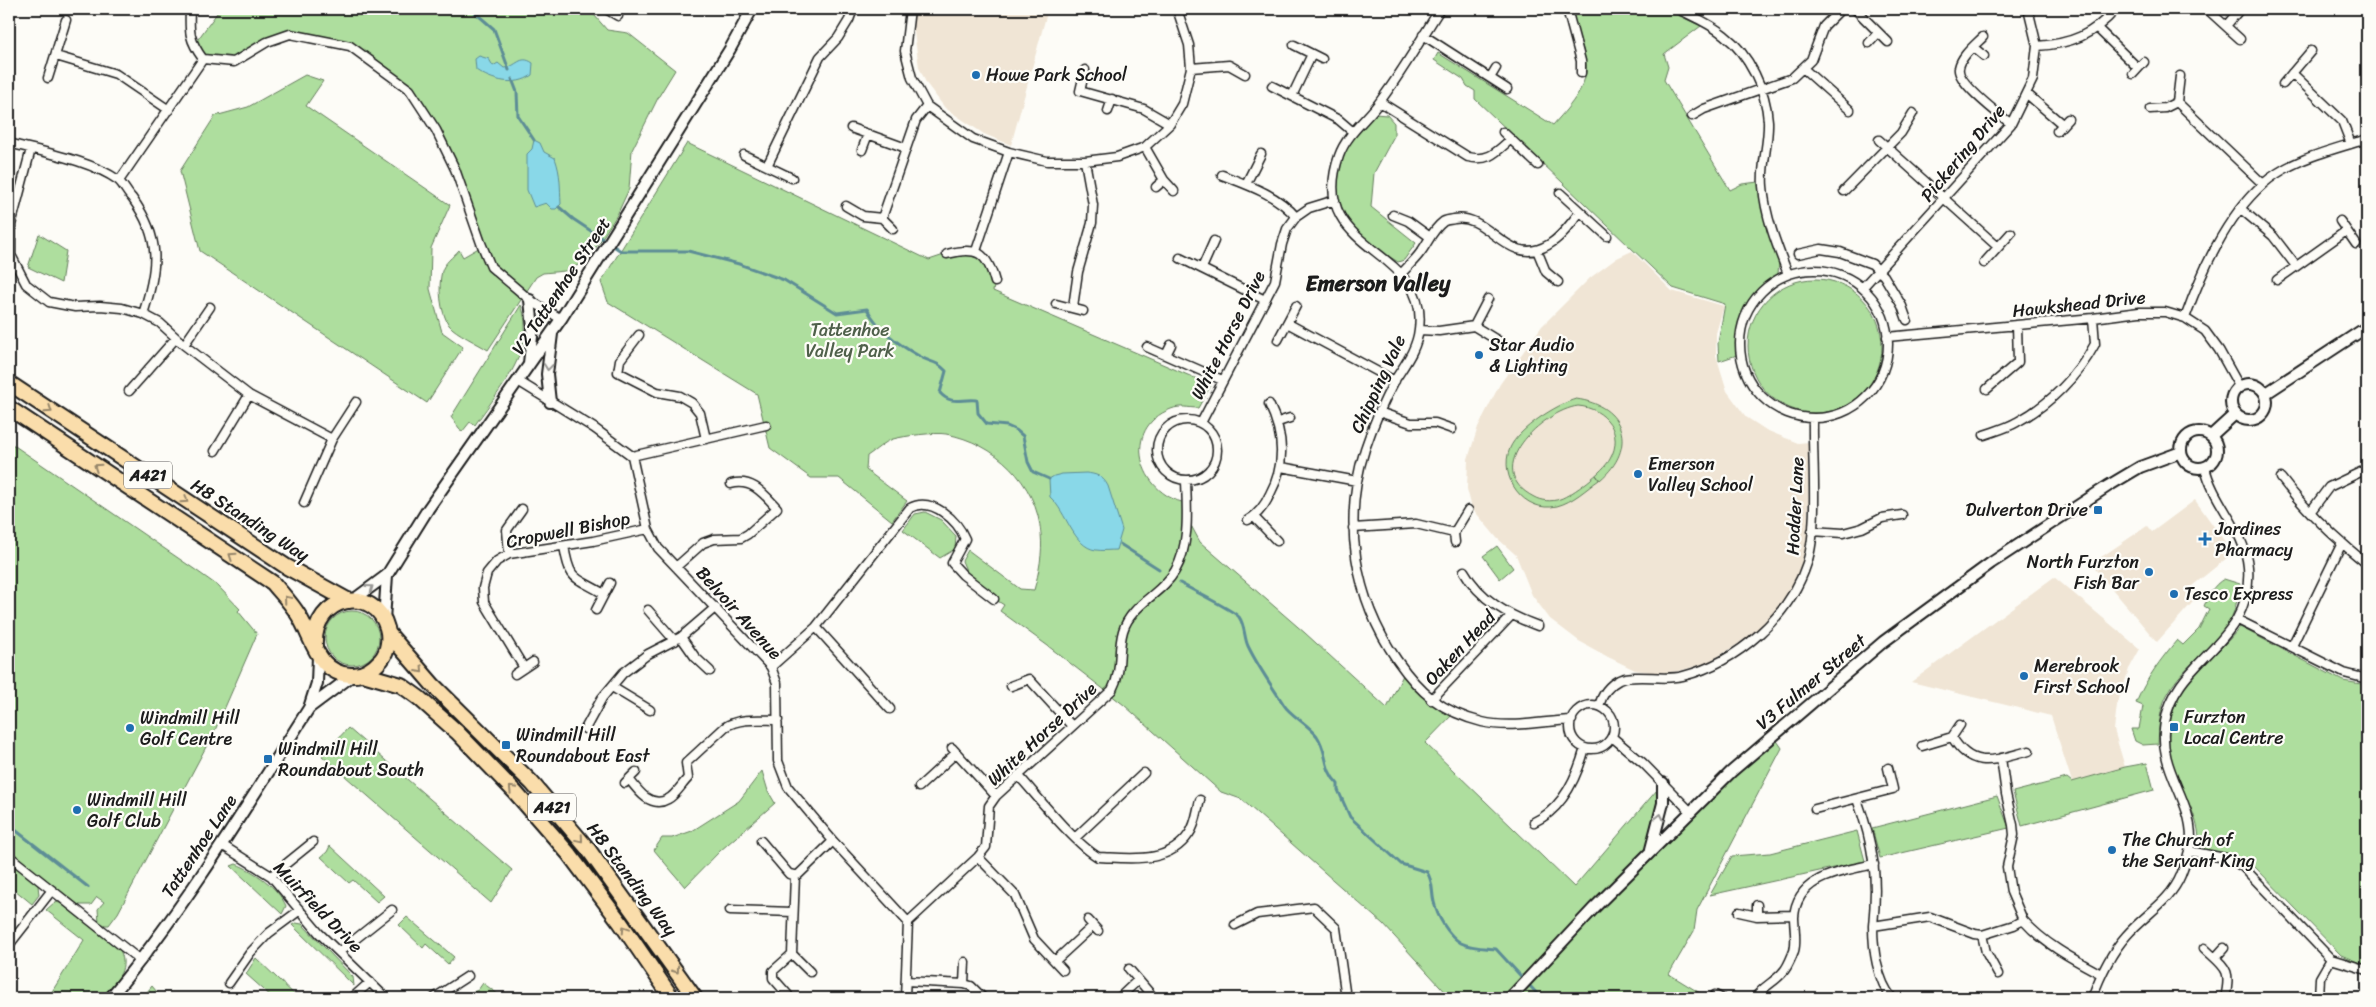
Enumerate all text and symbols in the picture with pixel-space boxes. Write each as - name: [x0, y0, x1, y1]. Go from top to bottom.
- place label: Howe Park School: [986, 59, 1128, 91]
- marker: Howe Park School: [970, 69, 982, 81]
- street label: Pickering Drive: [1912, 97, 2014, 209]
- street label: V2 Tattenhoe Street: [503, 210, 619, 362]
- street label: White Horse Drive: [1182, 264, 1275, 405]
- district label: Emerson Valley: [1305, 264, 1451, 303]
- street label: Hawkshead Drive: [2011, 281, 2147, 327]
- park label: Tattenhoe Valley Park: [806, 314, 895, 367]
- street label: Chipping Vale: [1341, 329, 1415, 439]
- place label: Star Audio & Lighting: [1489, 329, 1574, 382]
- marker: Star Audio & Lighting: [1473, 349, 1485, 361]
- one-way arrow: [542, 364, 553, 372]
- one-way arrow: [44, 404, 53, 414]
- place label: Emerson Valley School: [1648, 448, 1754, 501]
- street label: Hodder Lane: [1776, 456, 1814, 556]
- road number: A421: [124, 462, 172, 488]
- one-way arrow: [93, 463, 102, 473]
- marker: Emerson Valley School: [1632, 468, 1644, 480]
- street label: H8 Standing Way: [184, 469, 316, 571]
- one-way arrow: [179, 494, 189, 503]
- place label: Dulverton Drive: [1966, 494, 2088, 526]
- street label: Cropwell Bishop: [503, 502, 633, 558]
- marker: Dulverton Drive: [2092, 504, 2104, 516]
- place label: Jardines Pharmacy: [2214, 513, 2294, 566]
- marker: Jardines Pharmacy: [2199, 533, 2211, 545]
- place label: North Furzton Fish Bar: [2027, 546, 2141, 599]
- one-way arrow: [228, 553, 237, 563]
- street label: Belvoir Avenue: [688, 559, 790, 668]
- marker: North Furzton Fish Bar: [2143, 566, 2155, 578]
- place label: Tesco Express: [2184, 578, 2294, 610]
- one-way arrow: [364, 585, 374, 594]
- marker: Tesco Express: [2168, 588, 2180, 600]
- one-way arrow: [284, 596, 292, 605]
- street label: Oaken Head: [1416, 602, 1505, 693]
- street label: V3 Fulmer Street: [1748, 625, 1874, 738]
- place label: Merebrook First School: [2034, 650, 2130, 703]
- one-way arrow: [414, 665, 423, 674]
- marker: Merebrook First School: [2018, 670, 2030, 682]
- street label: White Horse Drive: [979, 674, 1105, 794]
- place label: Furzton Local Centre: [2184, 701, 2283, 754]
- place label: Windmill Hill Golf Centre: [140, 702, 241, 755]
- place label: Windmill Hill Roundabout East: [516, 719, 650, 772]
- marker: Furzton Local Centre: [2168, 721, 2180, 733]
- marker: Windmill Hill Golf Centre: [124, 722, 136, 734]
- place label: Windmill Hill Roundabout South: [278, 733, 424, 786]
- marker: Windmill Hill Roundabout East: [500, 739, 512, 751]
- marker: Windmill Hill Roundabout South: [262, 753, 274, 765]
- place label: Windmill Hill Golf Club: [87, 784, 188, 837]
- one-way arrow: [509, 786, 518, 795]
- street label: Tattenhoe Lane: [152, 787, 246, 904]
- road number: A421: [528, 794, 576, 820]
- marker: Windmill Hill Golf Club: [71, 804, 83, 816]
- one-way arrow: [1654, 813, 1665, 822]
- street label: H8 Standing Way: [578, 815, 686, 944]
- place label: The Church of the Servant King: [2122, 824, 2255, 877]
- one-way arrow: [574, 833, 582, 842]
- marker: The Church of the Servant King: [2106, 844, 2118, 856]
- street label: Muirfield Drive: [265, 853, 371, 961]
- one-way arrow: [622, 925, 631, 935]
- one-way arrow: [670, 964, 679, 974]

